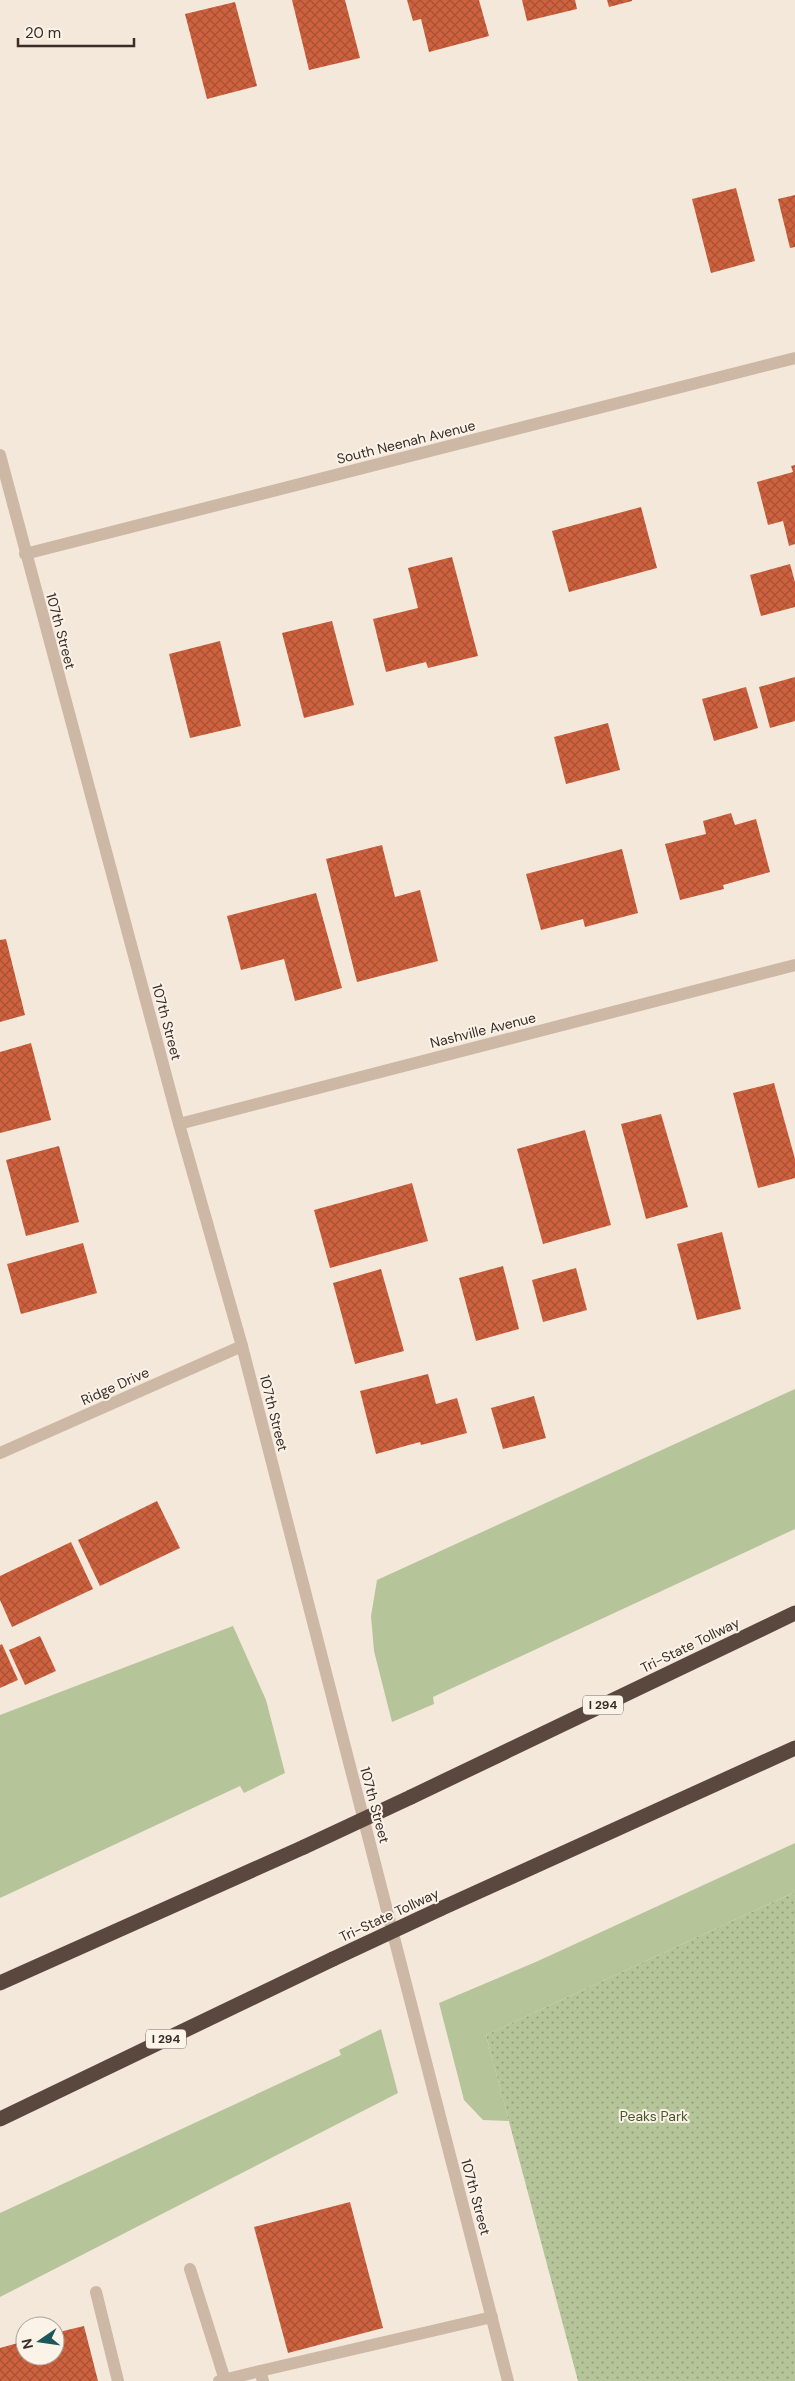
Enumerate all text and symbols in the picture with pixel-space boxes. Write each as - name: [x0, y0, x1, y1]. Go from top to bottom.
- scale bar: [18, 15, 134, 47]
- text: 20 m: [25, 23, 61, 43]
- street label: South Neenah Avenue: [335, 416, 477, 468]
- street label: 107th Street: [42, 591, 80, 671]
- street label: 107th Street: [148, 982, 186, 1062]
- street label: Nashville Avenue: [428, 1008, 538, 1052]
- street label: Ridge Drive: [78, 1363, 152, 1409]
- street label: 107th Street: [256, 1373, 292, 1453]
- street label: Tri-State Tollway: [638, 1613, 743, 1677]
- road number: I 294: [583, 1696, 623, 1714]
- street label: 107th Street: [356, 1765, 394, 1845]
- street label: Tri-State Tollway: [336, 1884, 442, 1946]
- road number: I 294: [146, 2030, 186, 2048]
- park label: Peaks Park: [620, 2107, 688, 2125]
- street label: 107th Street: [457, 2157, 495, 2237]
- north arrow: [15, 2316, 65, 2366]
- text: N: [17, 2337, 37, 2351]

